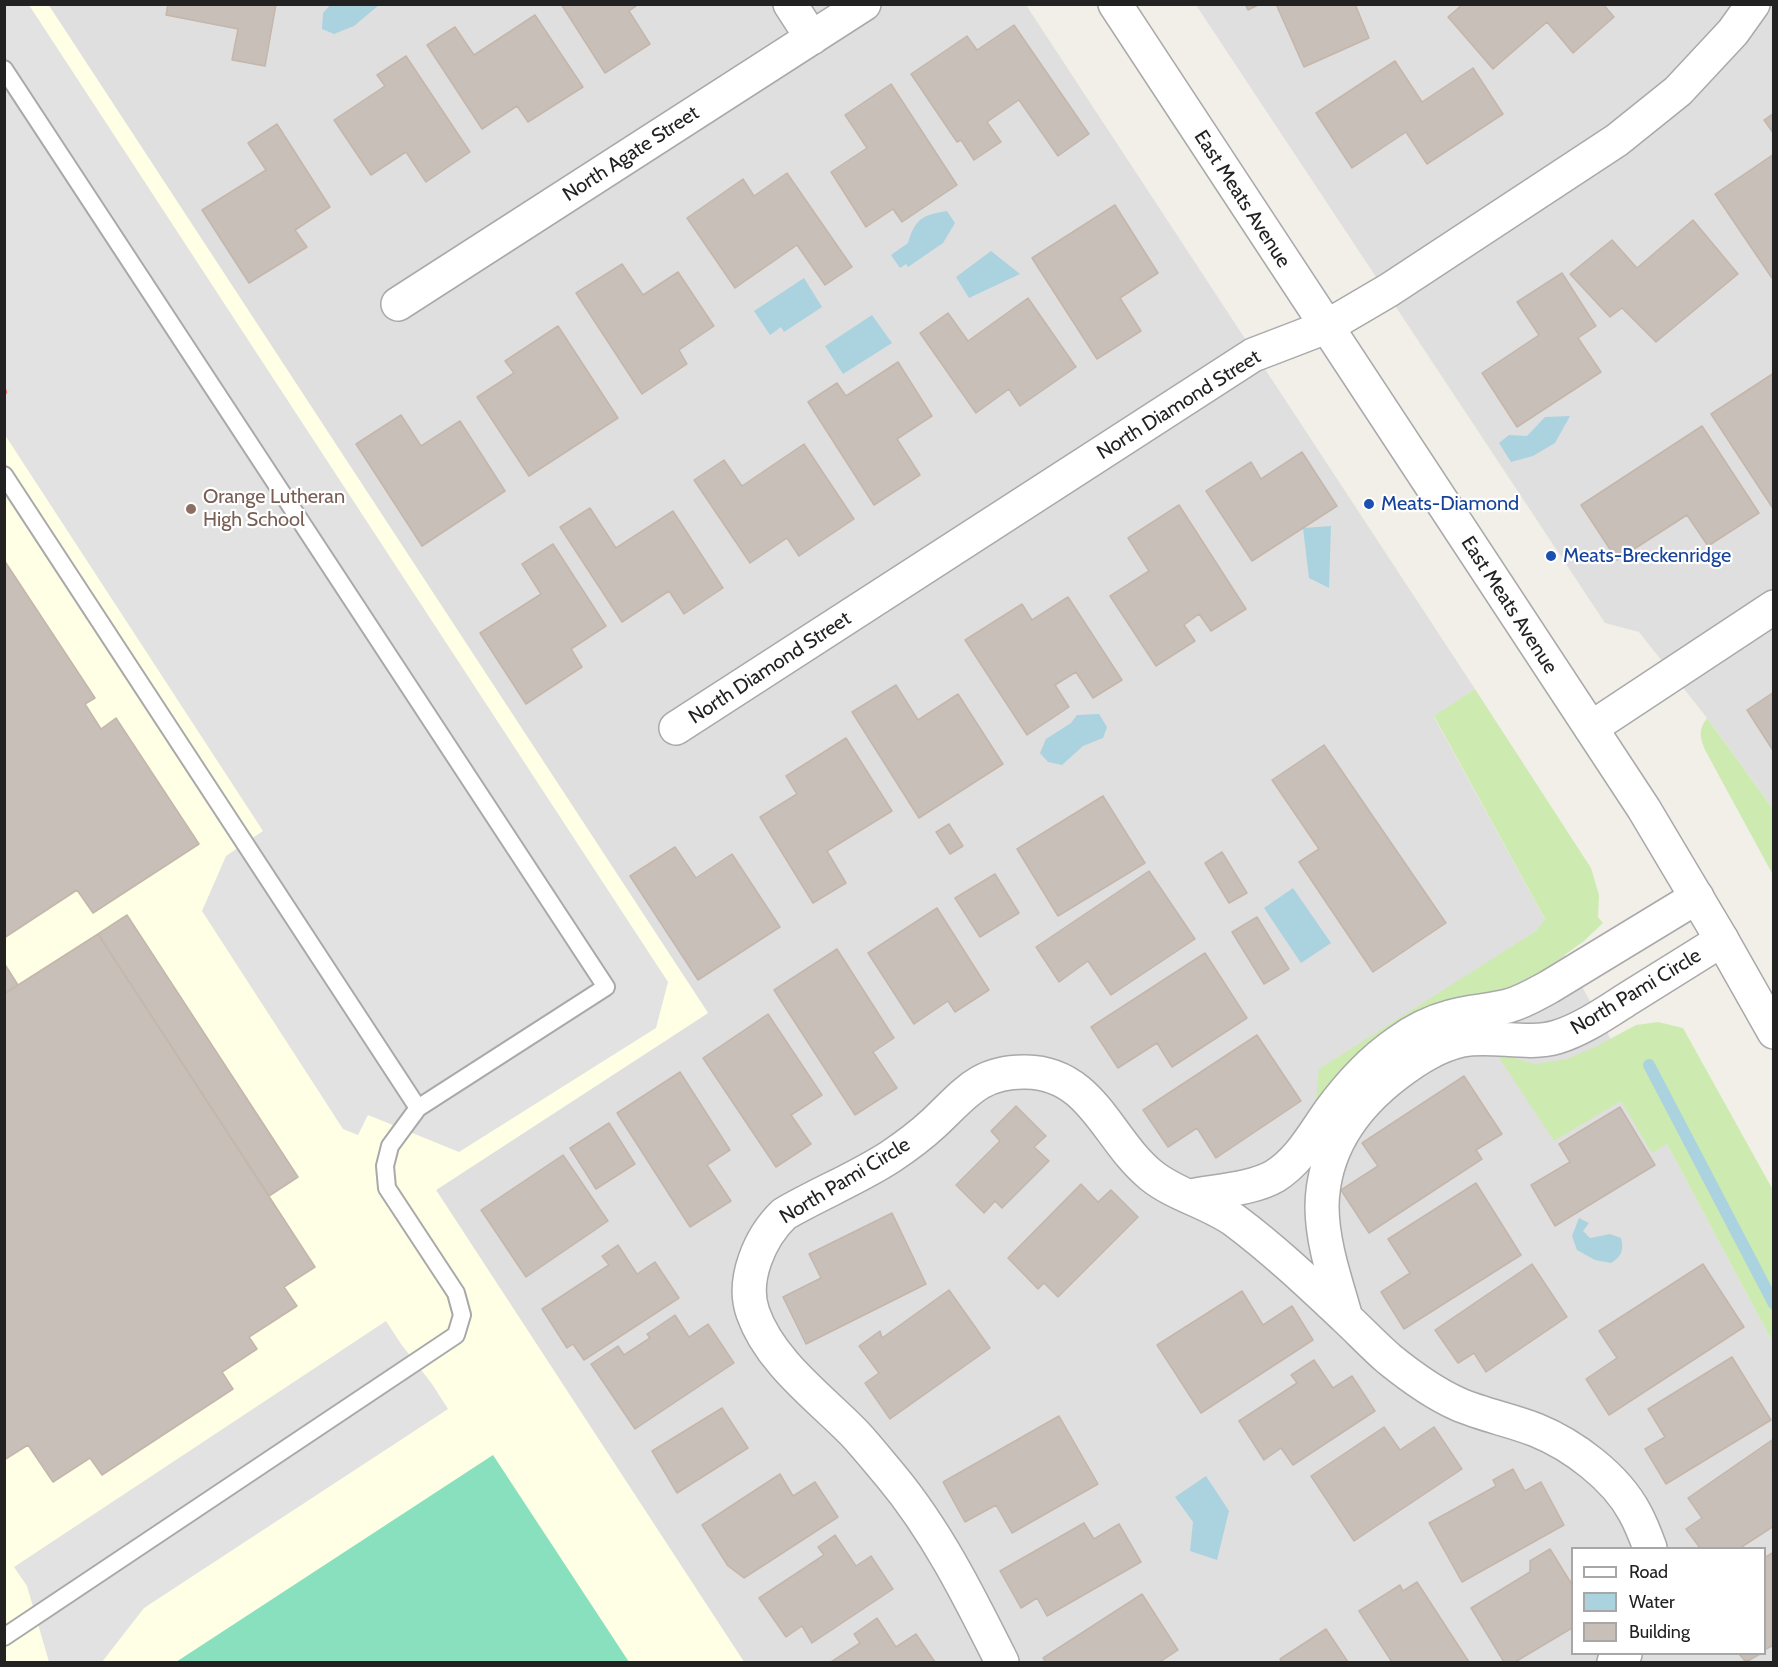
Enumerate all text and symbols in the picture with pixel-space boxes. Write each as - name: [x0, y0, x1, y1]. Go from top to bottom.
- street label: North Agate Street: [558, 101, 704, 207]
- street label: East Meats Avenue: [1189, 126, 1295, 272]
- street label: North Diamond Street: [1093, 345, 1265, 465]
- place label: Orange Lutheran High School: [203, 485, 345, 532]
- place label: Meats-Diamond: [1381, 492, 1519, 516]
- marker: Meats-Diamond: [1362, 497, 1376, 511]
- marker: Orange Lutheran High School: [184, 502, 198, 516]
- street label: East Meats Avenue: [1456, 532, 1562, 678]
- place label: Meats-Breckenridge: [1563, 544, 1731, 568]
- marker: Meats-Breckenridge: [1544, 549, 1558, 563]
- street label: North Diamond Street: [685, 607, 855, 729]
- street label: North Pami Circle: [1567, 944, 1705, 1040]
- street label: North Pami Circle: [776, 1133, 914, 1229]
- legend: [1571, 1547, 1766, 1655]
- text: Road: [1629, 1561, 1668, 1583]
- text: Water: [1629, 1591, 1675, 1613]
- text: Building: [1629, 1621, 1690, 1643]

